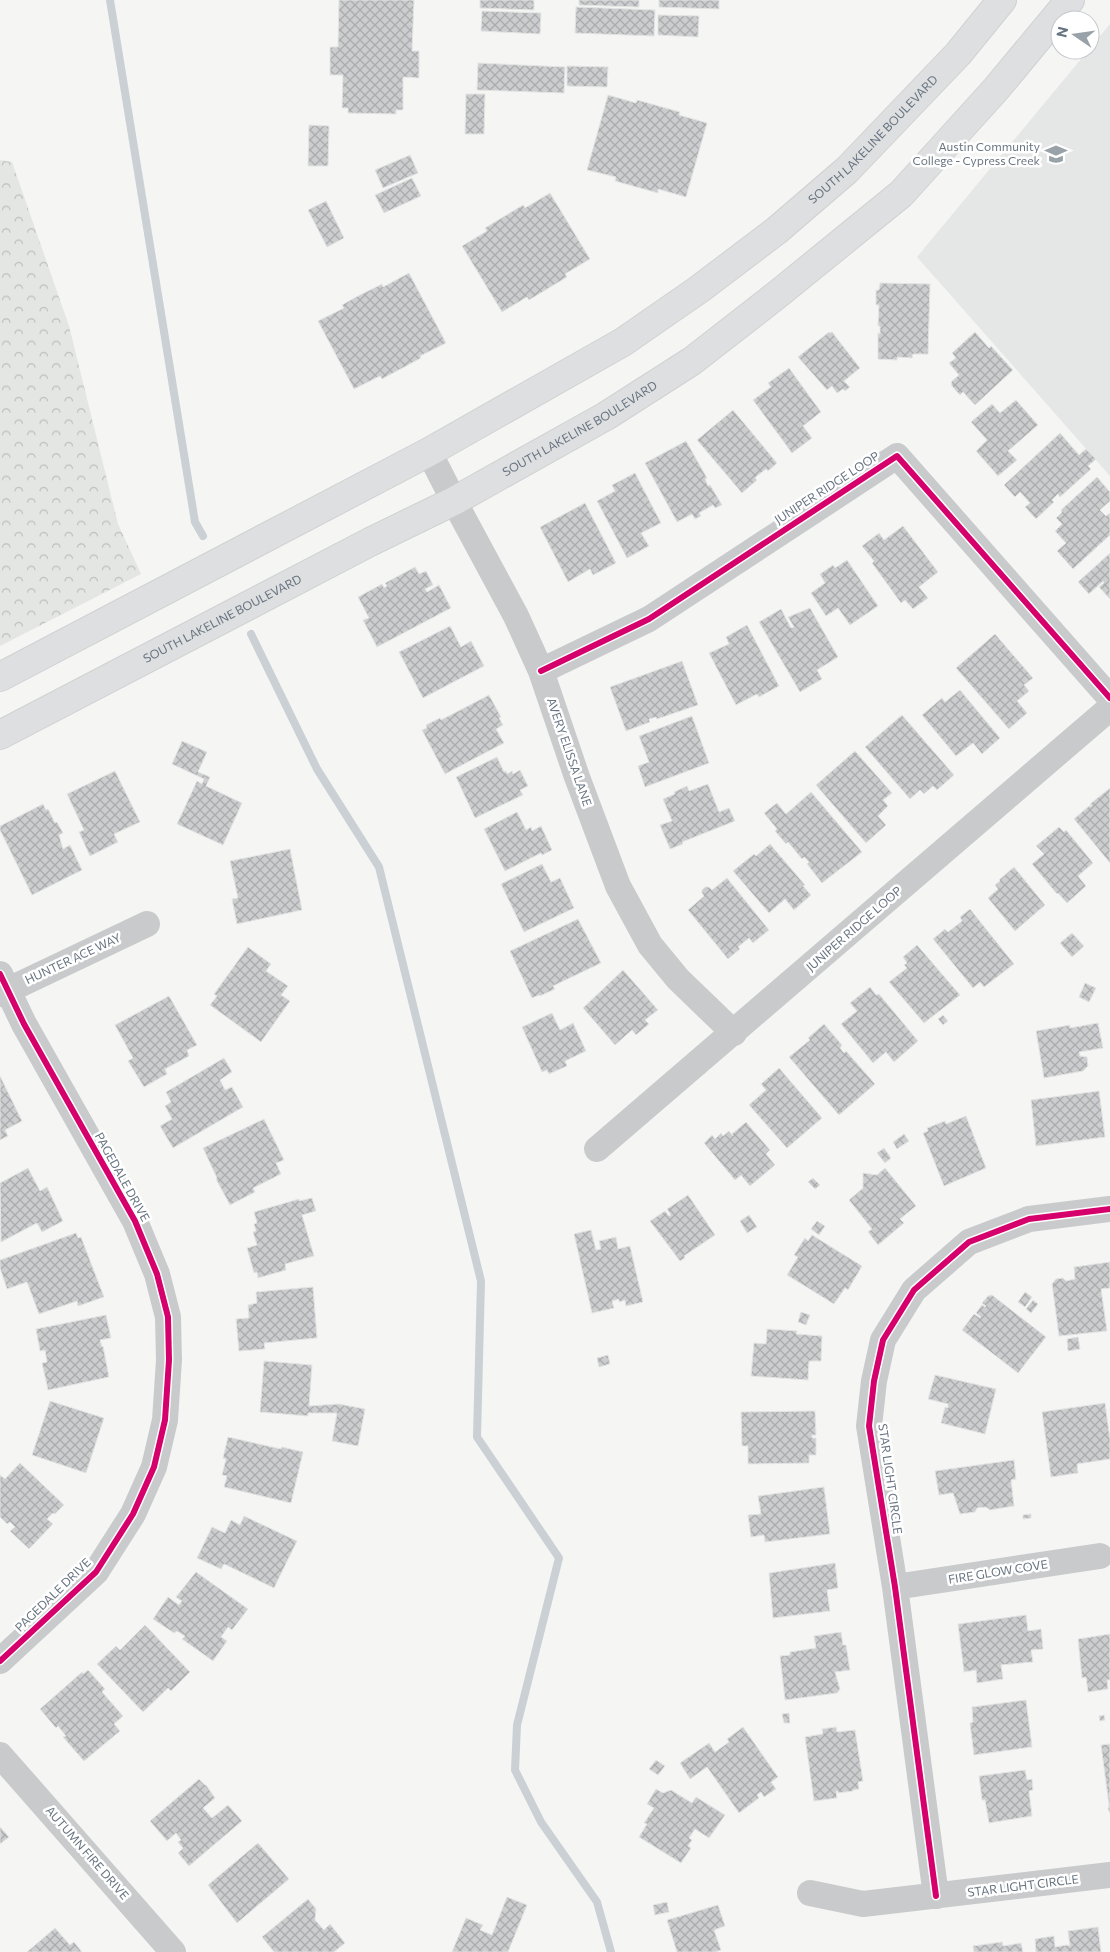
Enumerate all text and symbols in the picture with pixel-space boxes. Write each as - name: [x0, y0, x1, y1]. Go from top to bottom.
- north arrow: [1050, 10, 1100, 60]
- text: N: [1052, 25, 1071, 39]
- street label: SOUTH LAKELINE BOULEVARD: [805, 72, 940, 206]
- place label: Austin Community College - Cypress Creek: [912, 139, 1040, 167]
- school or university icon: Austin Community College - Cypress Creek: [1043, 141, 1069, 167]
- street label: SOUTH LAKELINE BOULEVARD: [500, 377, 659, 478]
- street label: JUNIPER RIDGE LOOP: [772, 448, 882, 527]
- street label: SOUTH LAKELINE BOULEVARD: [141, 571, 304, 665]
- street label: AVERY ELISSA LANE: [545, 696, 595, 808]
- street label: JUNIPER RIDGE LOOP: [803, 883, 905, 974]
- street label: HUNTER ACE WAY: [23, 930, 123, 986]
- street label: PAGEDALE DRIVE: [93, 1130, 153, 1223]
- street label: STAR LIGHT CIRCLE: [876, 1423, 906, 1535]
- street label: PAGEDALE DRIVE: [12, 1555, 93, 1634]
- street label: FIRE GLOW COVE: [947, 1556, 1049, 1586]
- street label: AUTUMN FIRE DRIVE: [43, 1803, 132, 1902]
- street label: STAR LIGHT CIRCLE: [967, 1871, 1079, 1899]

